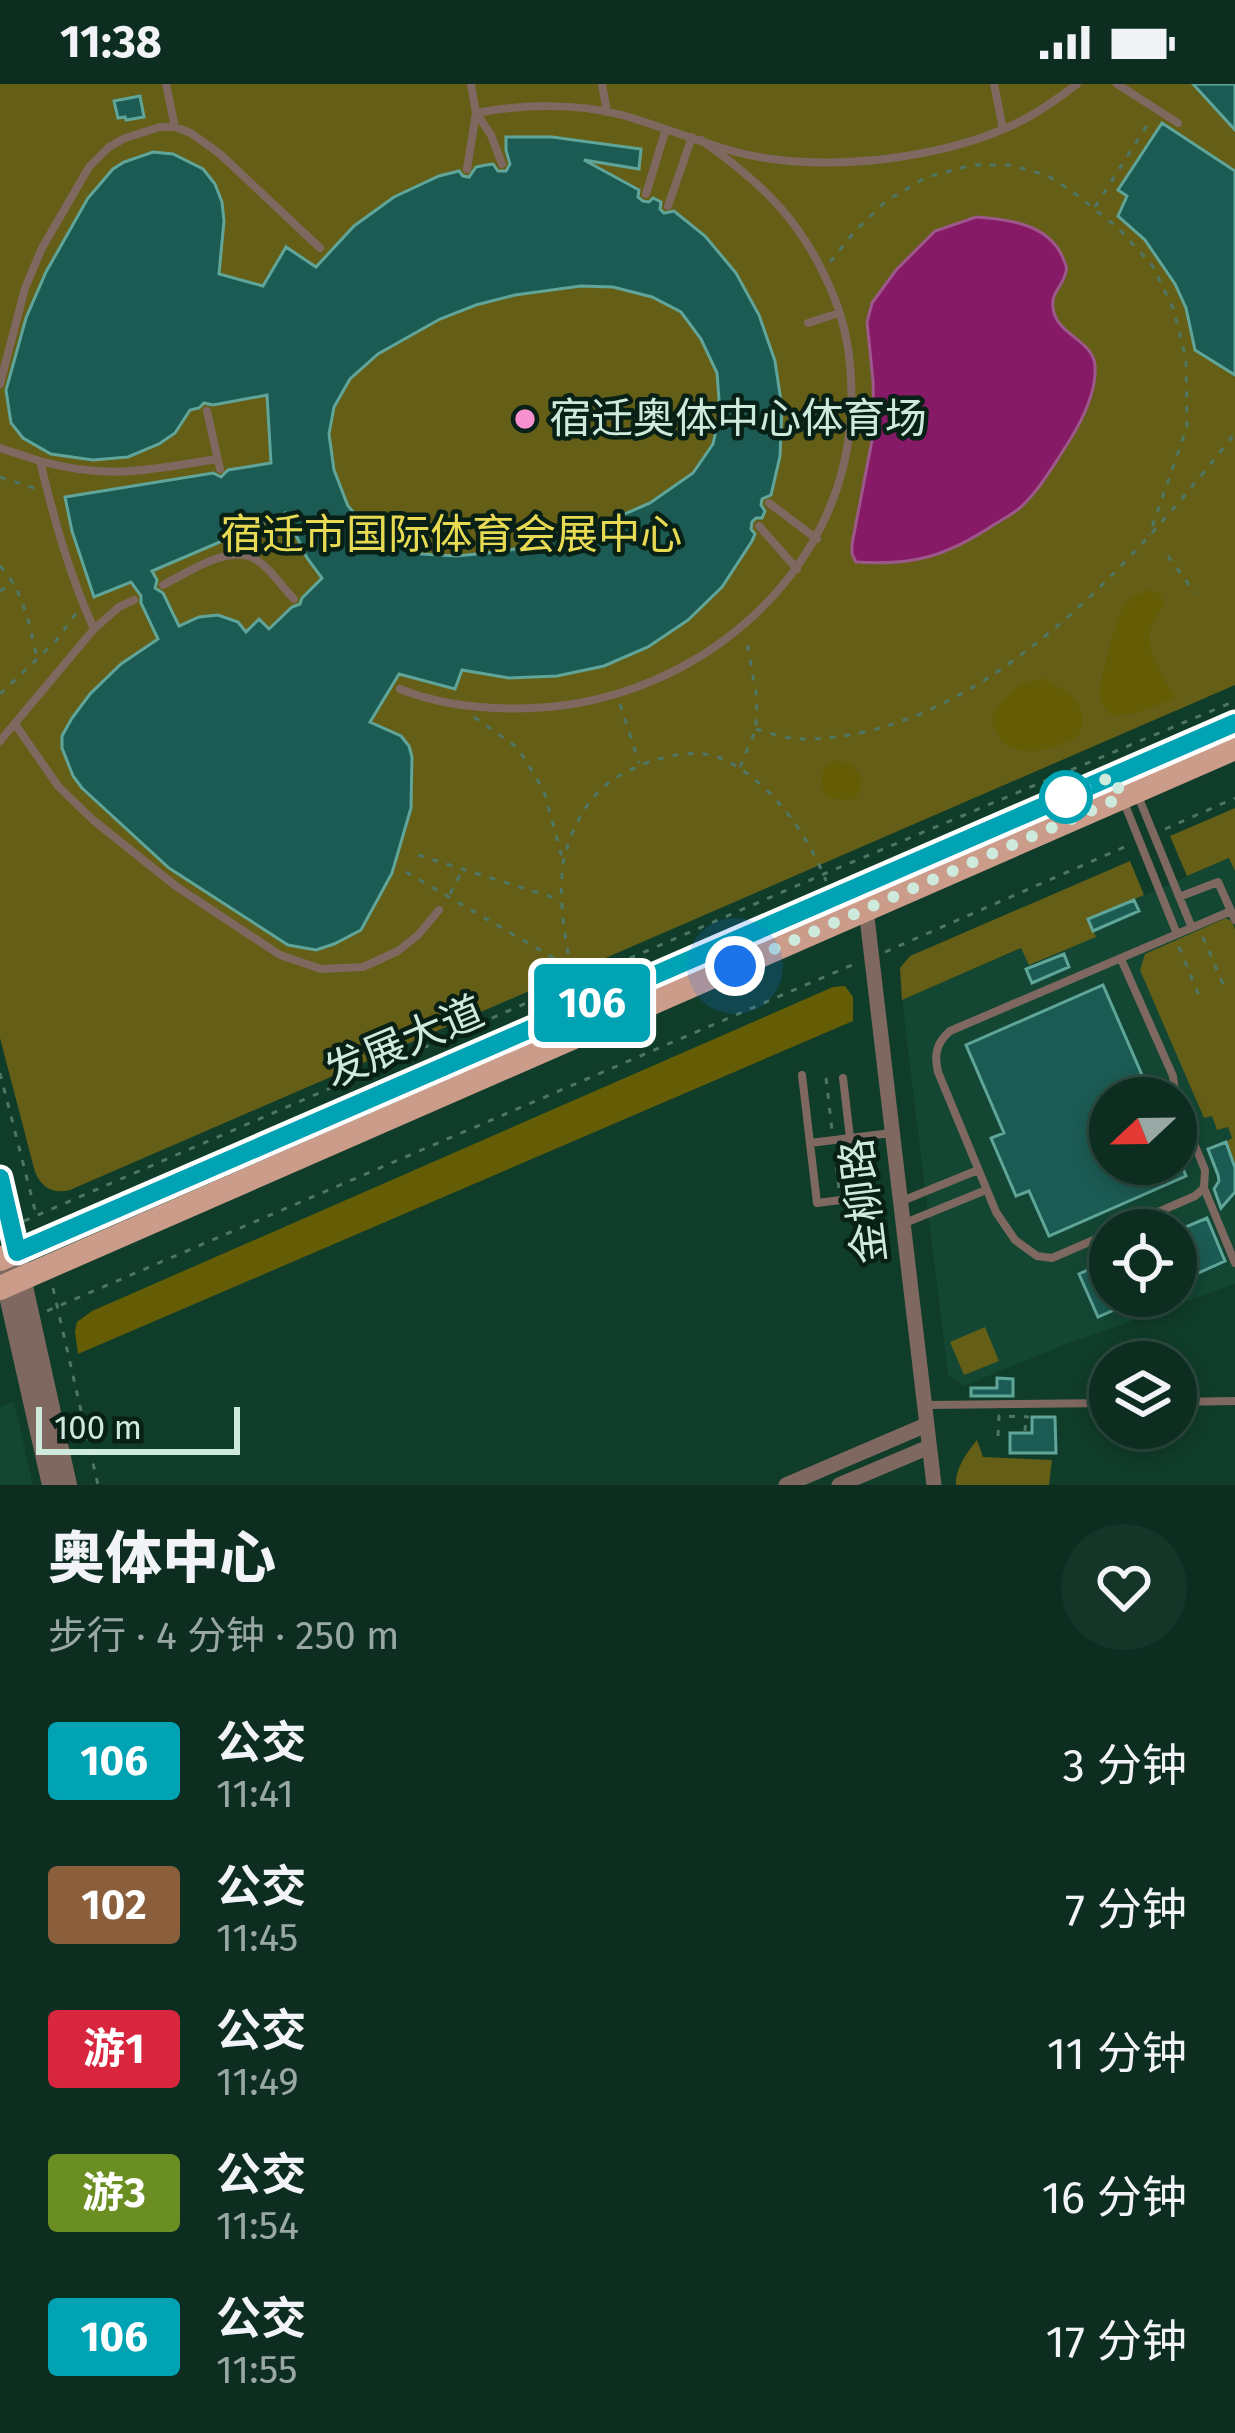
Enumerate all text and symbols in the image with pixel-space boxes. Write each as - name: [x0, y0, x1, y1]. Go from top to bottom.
- text: 11:38: [60, 15, 162, 69]
- place label: 宿迁奥体中心体育场: [549, 394, 927, 444]
- marker: 宿迁奥体中心体育场: [512, 406, 538, 432]
- park label: 宿迁市国际体育会展中心: [220, 510, 682, 560]
- unlabelled marker: [1041, 772, 1091, 822]
- your location: [705, 936, 765, 996]
- line badge: 106: [523, 964, 661, 1042]
- text: 106: [558, 978, 626, 1028]
- street label: 发展大道: [317, 986, 491, 1098]
- north arrow: [1089, 1077, 1197, 1185]
- map controls: [1089, 1077, 1197, 1449]
- street label: 金柳路: [832, 1135, 896, 1267]
- button: locate: [1089, 1209, 1197, 1317]
- button: layers: [1089, 1341, 1197, 1449]
- scale bar: [36, 1401, 240, 1454]
- text: 100 m: [54, 1408, 142, 1448]
- button: heart: [1061, 1524, 1187, 1650]
- text: 奥体中心: [48, 1525, 276, 1593]
- text: 步行 · 4 分钟 · 250 m: [48, 1613, 400, 1659]
- text: 公交: [216, 1716, 306, 1770]
- text: 106: [80, 1736, 148, 1786]
- text: 3 分钟: [1063, 1739, 1187, 1793]
- text: 11:41: [216, 1771, 294, 1817]
- text: 公交: [216, 1860, 306, 1914]
- text: 102: [81, 1880, 147, 1930]
- text: 7 分钟: [1065, 1883, 1187, 1937]
- text: 11:45: [216, 1915, 298, 1961]
- text: 公交: [216, 2004, 306, 2058]
- text: 游1: [83, 2024, 145, 2074]
- text: 11 分钟: [1047, 2027, 1187, 2081]
- text: 11:49: [216, 2059, 299, 2105]
- text: 公交: [216, 2148, 306, 2202]
- text: 游3: [82, 2168, 146, 2218]
- text: 16 分钟: [1042, 2171, 1187, 2225]
- text: 11:54: [216, 2203, 299, 2249]
- text: 公交: [216, 2292, 306, 2346]
- text: 106: [80, 2312, 148, 2362]
- text: 17 分钟: [1046, 2315, 1187, 2369]
- text: 11:55: [216, 2347, 298, 2393]

